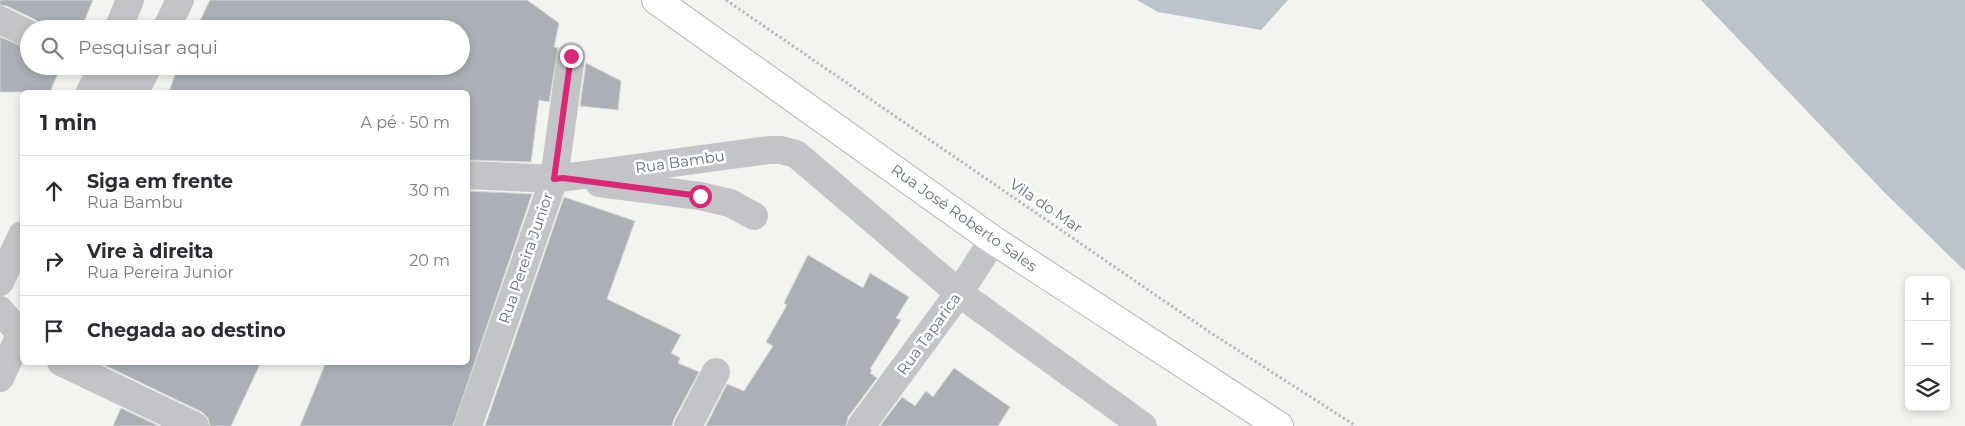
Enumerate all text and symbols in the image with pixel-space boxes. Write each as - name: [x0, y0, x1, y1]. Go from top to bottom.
- search box: [20, 20, 470, 75]
- icon: search: [38, 34, 66, 62]
- text: Pesquisar aqui: [78, 36, 218, 59]
- route end: [560, 45, 583, 68]
- text: 1 min: [40, 110, 97, 135]
- text: A pé · 50 m: [361, 113, 450, 132]
- street label: Rua Bambu: [634, 146, 726, 177]
- street label: Rua José Roberto Sales: [887, 160, 1041, 275]
- text: Siga em frente: [87, 170, 233, 193]
- street label: Vila do Mar: [1006, 174, 1086, 237]
- icon: ahead: [40, 177, 68, 205]
- text: 30 m: [409, 181, 450, 200]
- route start: [689, 185, 712, 208]
- street label: Rua Pereira Junior: [494, 190, 557, 326]
- text: Rua Bambu: [87, 193, 183, 212]
- text: Vire à direita: [87, 240, 214, 263]
- icon: right: [40, 247, 68, 275]
- text: 20 m: [409, 251, 450, 270]
- text: Rua Pereira Junior: [87, 263, 234, 282]
- map controls: [1905, 276, 1950, 411]
- button: +: [1905, 276, 1950, 321]
- street label: Rua Taparica: [892, 289, 965, 379]
- icon: arrive: [40, 317, 68, 345]
- text: Chegada ao destino: [87, 319, 286, 342]
- button: −: [1905, 321, 1950, 366]
- button: layers: [1905, 366, 1950, 411]

